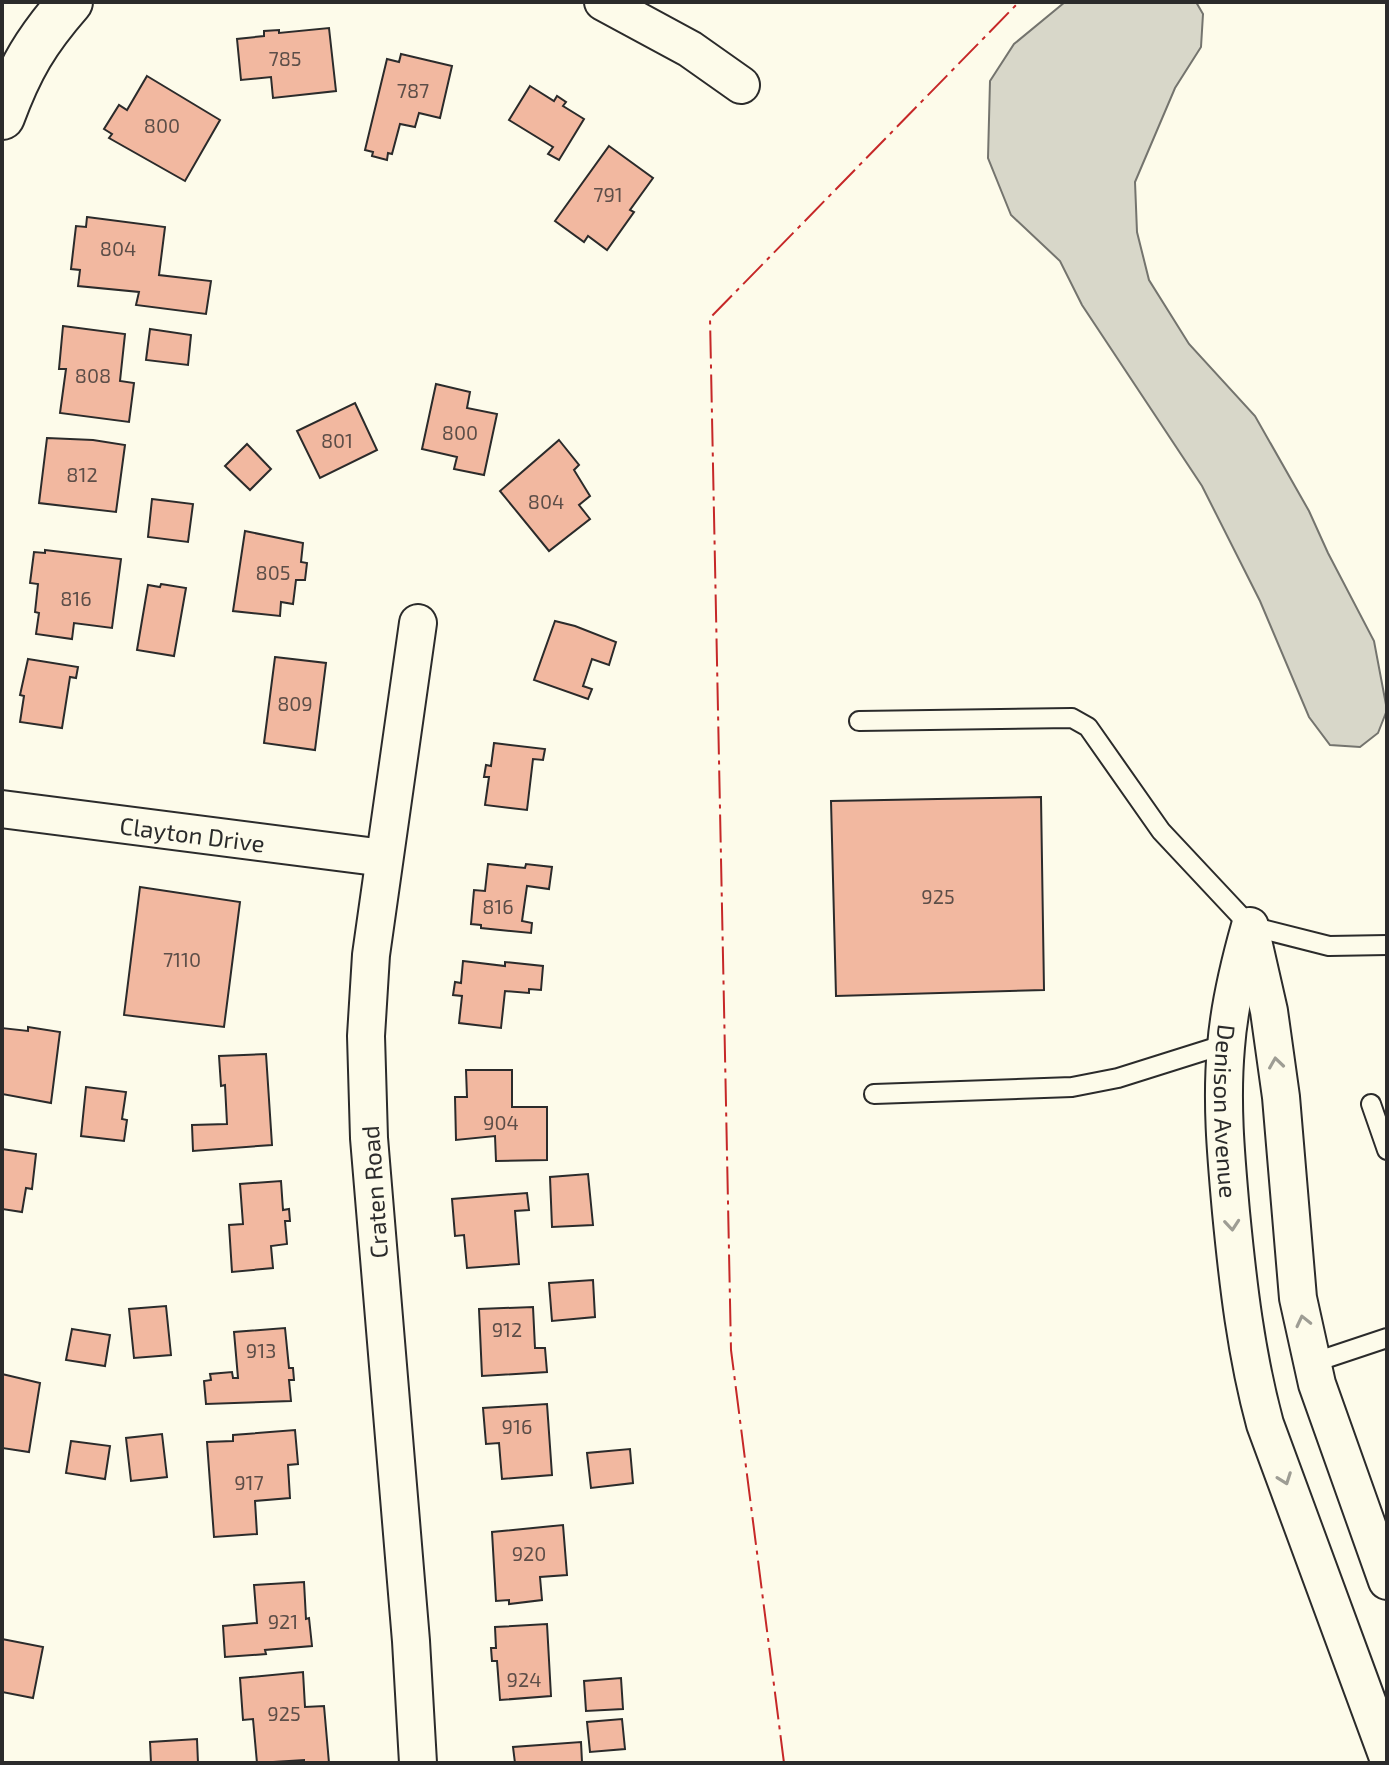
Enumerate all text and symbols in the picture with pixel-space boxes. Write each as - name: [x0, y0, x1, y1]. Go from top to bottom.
- house number: 785: [268, 46, 302, 70]
- house number: 787: [397, 78, 429, 102]
- house number: 800: [144, 113, 180, 137]
- house number: 791: [593, 182, 623, 206]
- house number: 804: [100, 236, 136, 260]
- house number: 808: [75, 363, 111, 387]
- house number: 800: [442, 420, 478, 444]
- house number: 801: [321, 428, 353, 452]
- house number: 812: [66, 462, 98, 486]
- house number: 804: [528, 489, 564, 513]
- house number: 805: [256, 560, 290, 584]
- house number: 816: [60, 586, 92, 610]
- house number: 809: [277, 691, 313, 715]
- street label: Clayton Drive: [118, 810, 267, 857]
- house number: 925: [921, 884, 955, 908]
- house number: 816: [482, 894, 514, 918]
- house number: 7110: [163, 947, 201, 971]
- street label: Denison Avenue: [1209, 1023, 1244, 1199]
- one-way arrow: [1268, 1056, 1285, 1070]
- house number: 904: [483, 1110, 519, 1134]
- street label: Craten Road: [355, 1125, 393, 1259]
- one-way arrow: [1224, 1219, 1241, 1232]
- one-way arrow: [1295, 1315, 1312, 1328]
- house number: 912: [492, 1317, 522, 1341]
- house number: 913: [246, 1338, 276, 1362]
- house number: 916: [502, 1414, 532, 1438]
- house number: 917: [234, 1470, 264, 1494]
- one-way arrow: [1275, 1471, 1292, 1485]
- house number: 920: [512, 1541, 546, 1565]
- house number: 921: [268, 1609, 298, 1633]
- house number: 924: [507, 1667, 541, 1691]
- house number: 925: [267, 1701, 301, 1725]

